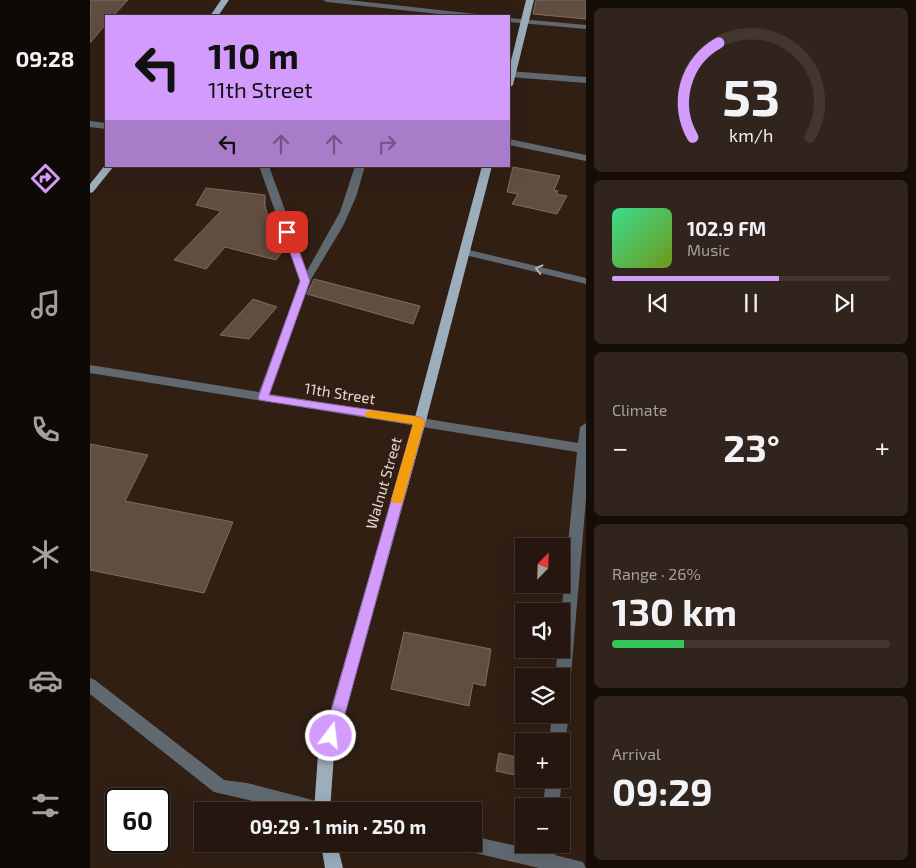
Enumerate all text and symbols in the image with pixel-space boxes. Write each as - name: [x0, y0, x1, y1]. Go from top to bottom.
- text: 110 m: [208, 34, 299, 76]
- icon: left: [125, 35, 190, 100]
- text: 09:28: [15, 45, 75, 71]
- text: 53: [722, 64, 780, 126]
- text: 11th Street: [208, 76, 313, 102]
- text: km/h: [729, 124, 773, 146]
- icon: left: [214, 130, 242, 158]
- icon: ahead: [267, 130, 295, 158]
- icon: ahead: [320, 130, 348, 158]
- icon: right: [373, 130, 401, 158]
- icon: directions: [28, 161, 63, 196]
- pin: [266, 211, 308, 253]
- text: 102.9 FM: [687, 217, 766, 240]
- icon: arrive: [273, 218, 301, 246]
- text: Music: [687, 240, 730, 259]
- one-way arrow: [535, 265, 543, 275]
- icon: music: [28, 287, 63, 322]
- icon: previous: [644, 289, 672, 317]
- icon: pause: [737, 289, 765, 317]
- icon: next: [830, 289, 858, 317]
- street label: 11th Street: [303, 379, 377, 408]
- text: Climate: [612, 400, 667, 419]
- icon: phone: [28, 412, 63, 447]
- text: 23°: [723, 424, 780, 470]
- text: −: [612, 430, 628, 464]
- text: +: [875, 430, 890, 464]
- street label: Walnut Street: [361, 435, 405, 531]
- icon: climate: [28, 537, 63, 572]
- north arrow: [515, 538, 570, 592]
- map controls: [515, 538, 570, 853]
- text: Range · 26%: [612, 564, 701, 583]
- text: 130 km: [612, 588, 737, 634]
- button: sound: [515, 603, 570, 658]
- icon: car: [28, 663, 63, 698]
- button: layers: [515, 668, 570, 723]
- position arrow: [304, 709, 356, 761]
- button: +: [515, 733, 570, 788]
- text: Arrival: [612, 744, 661, 763]
- text: 09:29: [612, 768, 713, 814]
- icon: filters: [28, 788, 63, 823]
- speed limit sign: 60: [105, 788, 170, 853]
- button: −: [515, 798, 570, 853]
- text: 09:29 · 1 min · 250 m: [250, 815, 426, 838]

